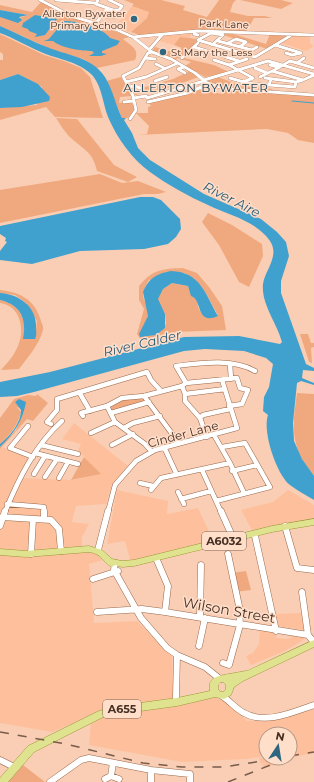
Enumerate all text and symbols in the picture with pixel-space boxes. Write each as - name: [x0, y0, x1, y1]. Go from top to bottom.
- place label: Allerton Bywater Primary School: [42, 7, 126, 32]
- marker: Allerton Bywater Primary School: [129, 14, 139, 24]
- street label: Park Lane: [199, 17, 249, 31]
- place label: St Mary the Less: [171, 46, 252, 59]
- marker: St Mary the Less: [158, 47, 168, 57]
- district label: ALLERTON BYWATER: [123, 80, 269, 95]
- water label: River Aire: [201, 178, 263, 220]
- water label: River Calder: [101, 326, 183, 360]
- street label: Cinder Lane: [146, 417, 220, 451]
- road number: A6032: [202, 532, 246, 550]
- street label: Wilson Street: [181, 593, 277, 627]
- road number: A655: [103, 700, 141, 718]
- north arrow: [258, 726, 298, 766]
- text: N: [274, 728, 286, 744]

